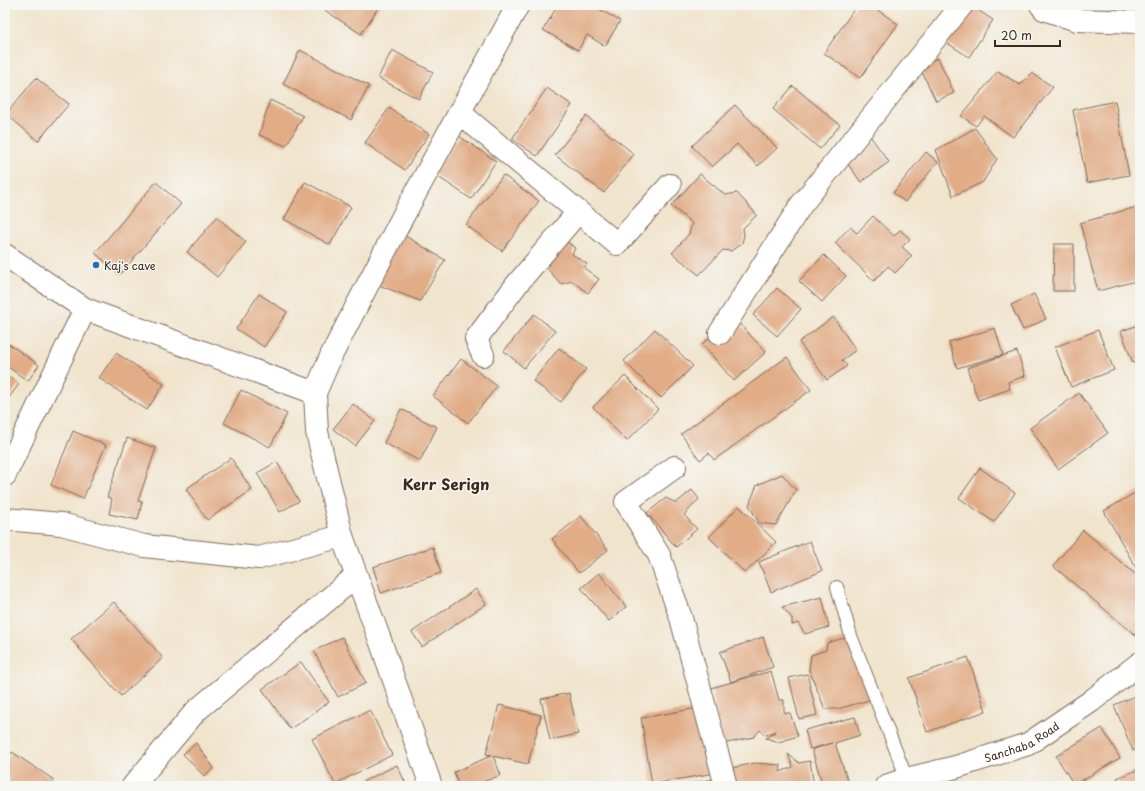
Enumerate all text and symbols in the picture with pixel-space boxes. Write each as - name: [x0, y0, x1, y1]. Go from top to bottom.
- scale bar: [995, 22, 1060, 48]
- text: 20 m: [1001, 26, 1032, 44]
- place label: Kaj's cave: [104, 257, 156, 274]
- marker: Kaj's cave: [91, 260, 101, 270]
- district label: Kerr Serign: [403, 472, 489, 495]
- street label: Sanchaba Road: [982, 717, 1062, 766]

